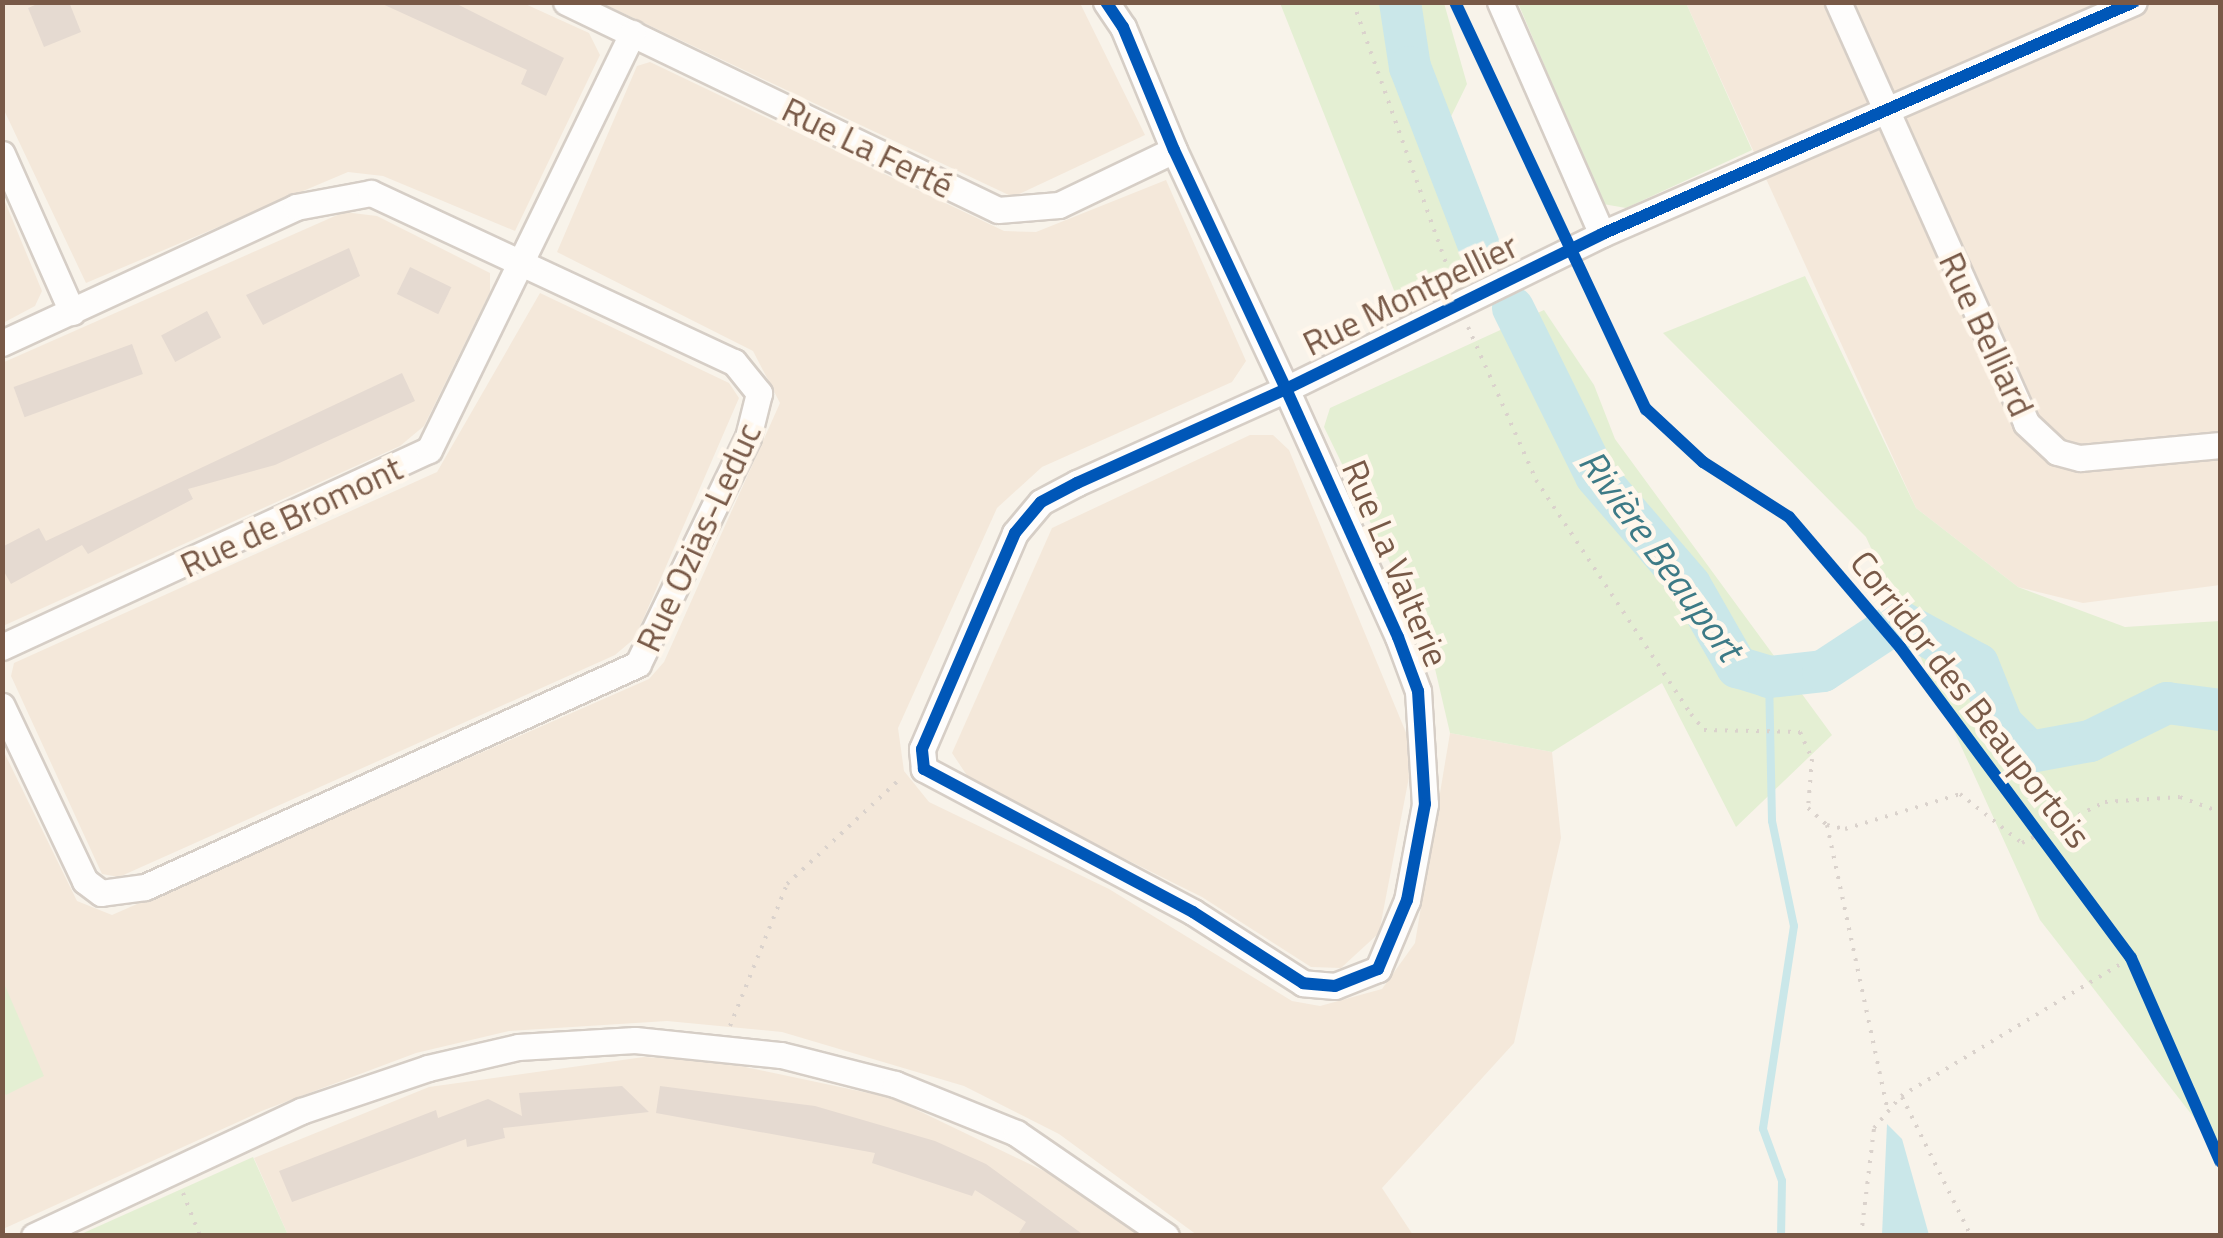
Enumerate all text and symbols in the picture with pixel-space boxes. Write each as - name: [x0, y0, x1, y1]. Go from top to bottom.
- street label: Rue La Ferté: [776, 88, 960, 206]
- street label: Rue Montpellier: [1296, 224, 1524, 364]
- street label: Rue Belliard: [1931, 245, 2043, 423]
- street label: Rue Ozias-Leduc: [627, 416, 769, 658]
- water label: Rivière Beauport: [1570, 441, 1752, 669]
- street label: Rue de Bromont: [173, 446, 409, 586]
- street label: Rue La Valterie: [1334, 454, 1458, 672]
- street label: Corridor des Beauportois: [1842, 542, 2100, 856]

